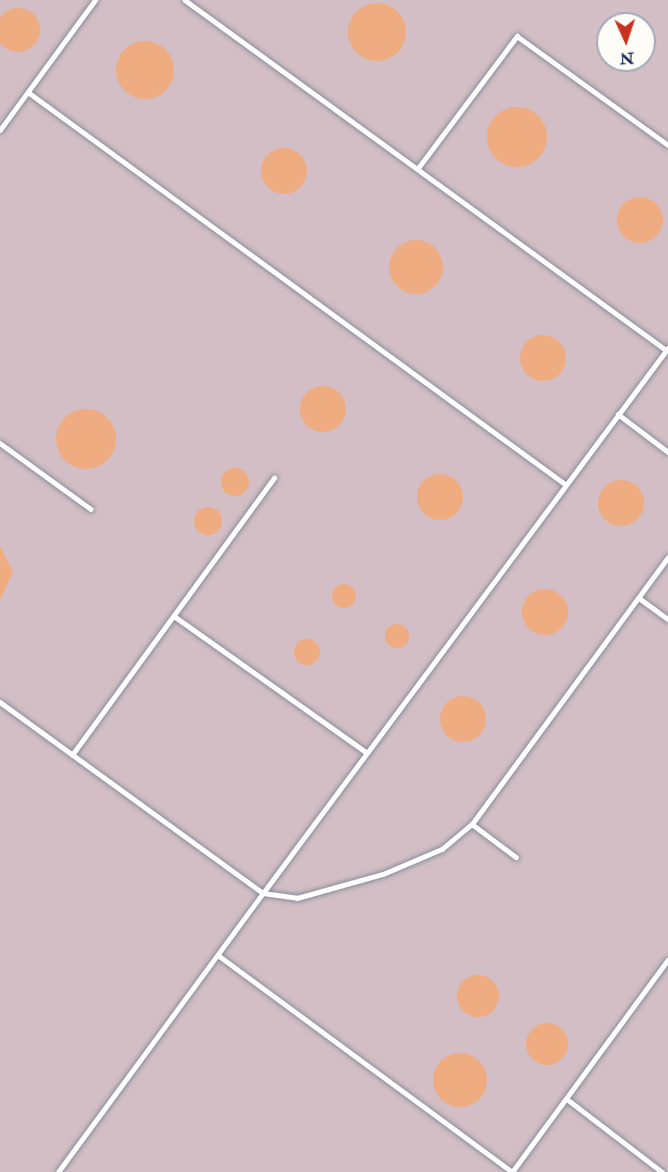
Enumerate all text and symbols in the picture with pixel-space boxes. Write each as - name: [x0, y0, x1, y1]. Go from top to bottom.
- north arrow: [596, 12, 656, 72]
- text: N: [619, 48, 635, 68]

